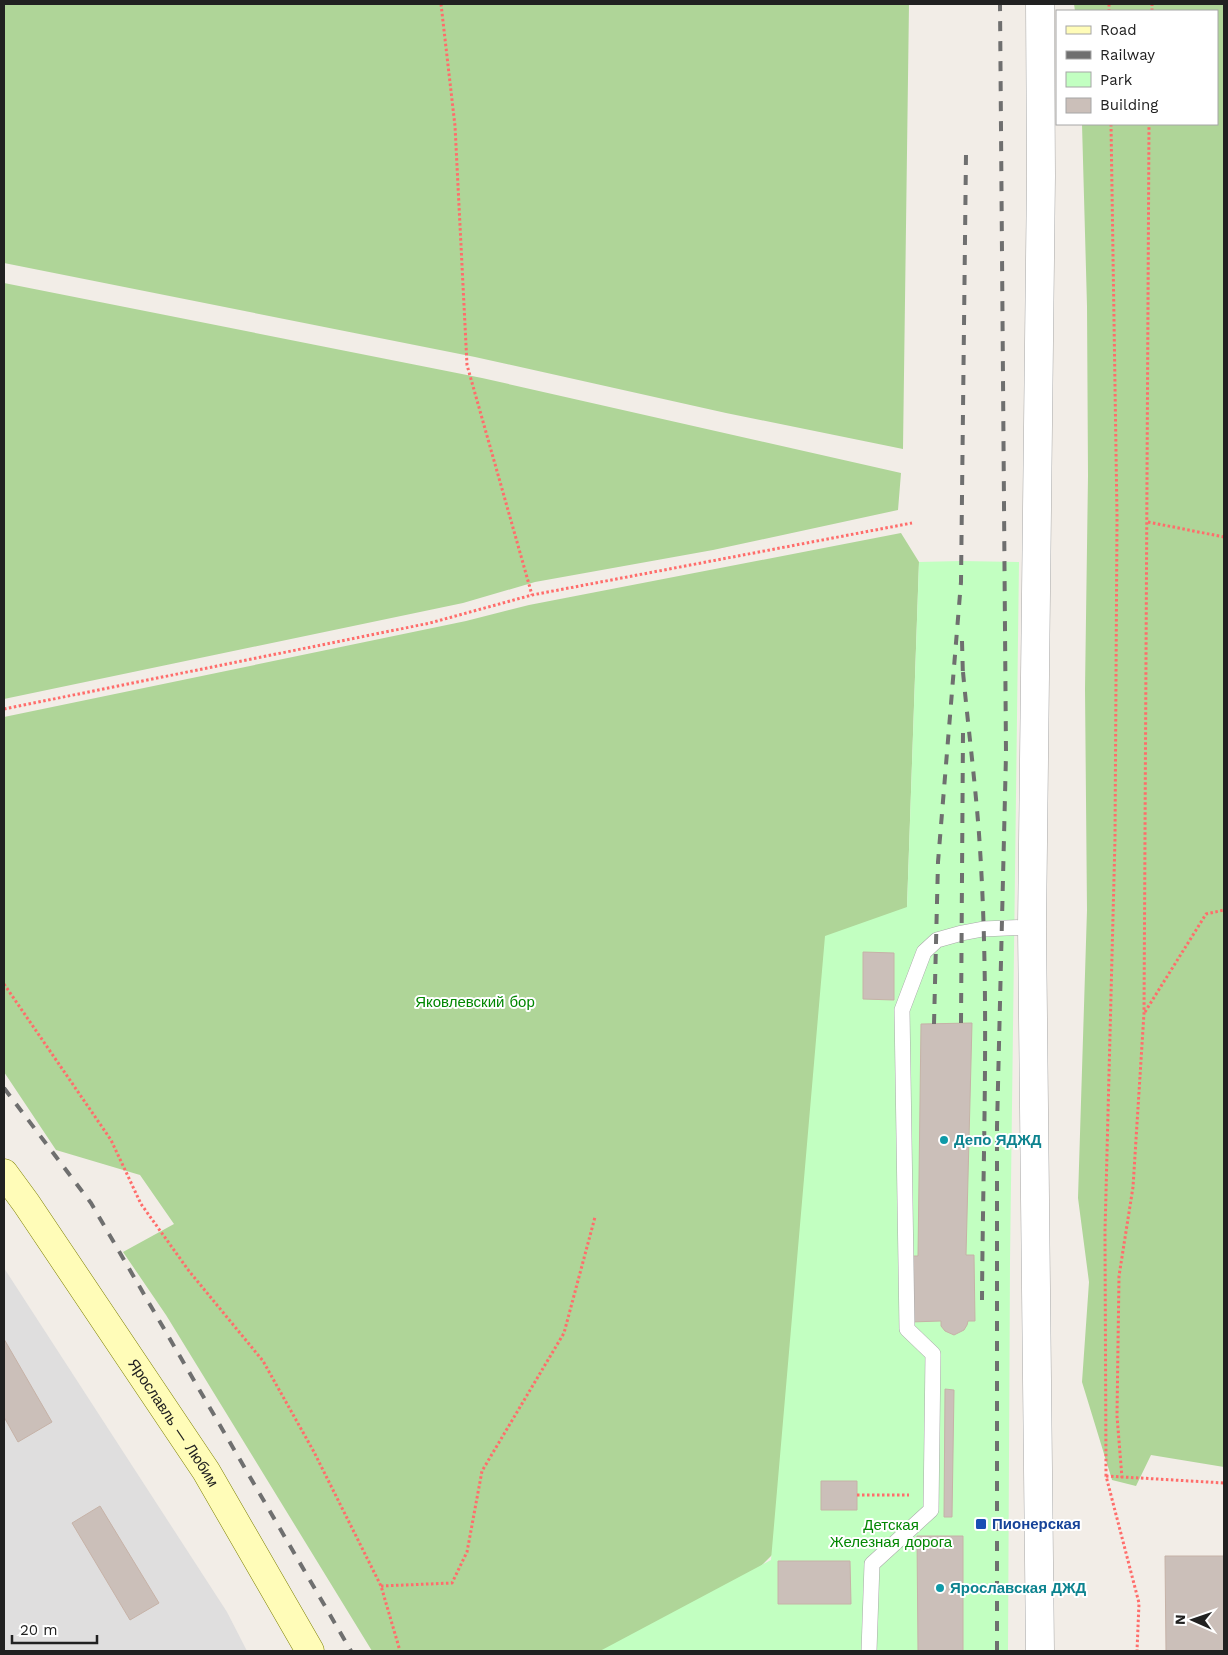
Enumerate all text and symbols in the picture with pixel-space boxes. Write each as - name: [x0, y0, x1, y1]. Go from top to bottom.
- legend: [1056, 10, 1218, 125]
- text: Road: [1100, 21, 1137, 39]
- text: Railway: [1100, 46, 1155, 64]
- text: Park: [1100, 71, 1133, 89]
- text: Building: [1100, 96, 1158, 114]
- park label: Яковлевский бор: [415, 993, 535, 1011]
- place label: Депо ЯДЖД: [954, 1131, 1042, 1149]
- marker: Депо ЯДЖД: [938, 1134, 950, 1146]
- street label: Ярославль — Любим: [124, 1355, 222, 1490]
- place label: Пионерская: [992, 1515, 1081, 1533]
- park label: Детская Железная дорога: [830, 1516, 953, 1551]
- marker: Пионерская: [974, 1517, 988, 1531]
- place label: Ярославская ДЖД: [950, 1579, 1086, 1597]
- marker: Ярославская ДЖД: [934, 1582, 946, 1594]
- north arrow: [1168, 1595, 1218, 1645]
- scale bar: [12, 1612, 98, 1644]
- text: N: [1172, 1614, 1188, 1625]
- text: 20 m: [20, 1621, 58, 1639]

